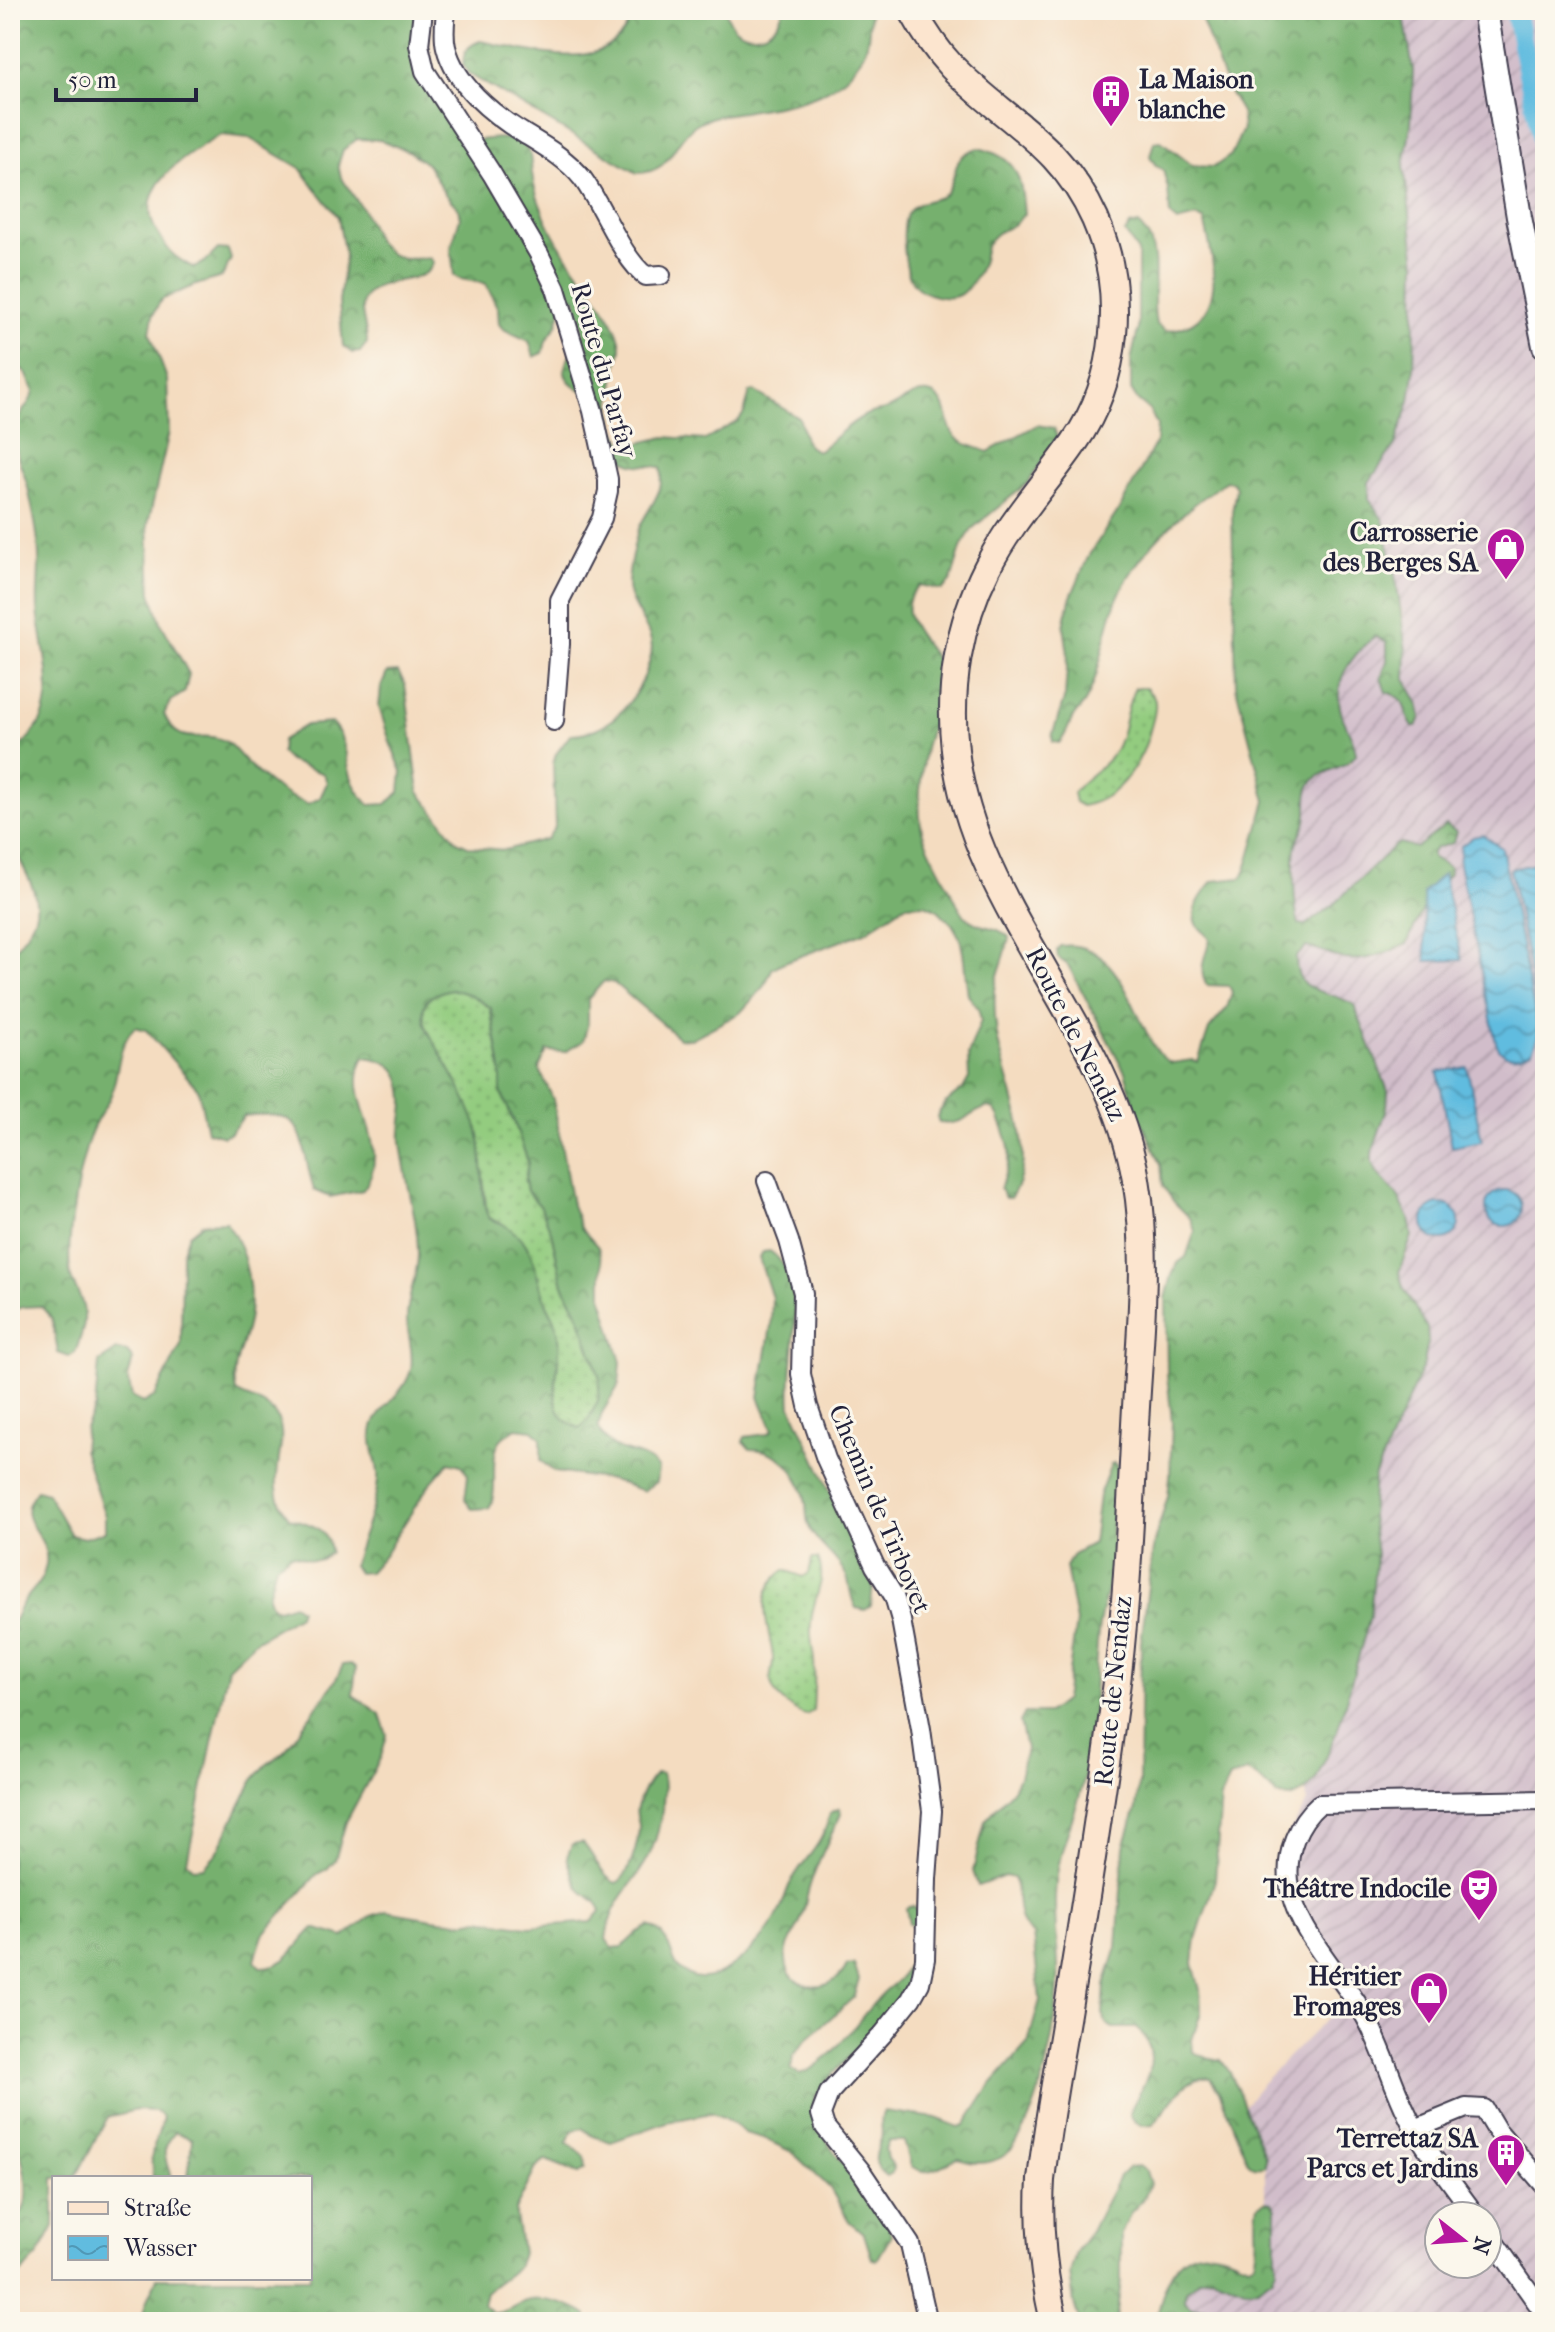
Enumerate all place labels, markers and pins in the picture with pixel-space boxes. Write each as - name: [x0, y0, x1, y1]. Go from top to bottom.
- place label: La Maison blanche: [1138, 64, 1254, 125]
- building icon: La Maison blanche: [1090, 73, 1132, 128]
- place label: Carrosserie des Berges SA: [1323, 517, 1479, 578]
- shop icon: Carrosserie des Berges SA: [1485, 526, 1527, 581]
- theatre icon: Théâtre Indocile: [1458, 1867, 1500, 1922]
- place label: Théâtre Indocile: [1262, 1873, 1451, 1904]
- place label: Héritier Fromages: [1292, 1961, 1402, 2022]
- shop icon: Héritier Fromages: [1408, 1970, 1450, 2025]
- place label: Terrettaz SA Parcs et Jardins: [1307, 2123, 1479, 2184]
- building icon: Terrettaz SA Parcs et Jardins: [1485, 2132, 1527, 2187]

